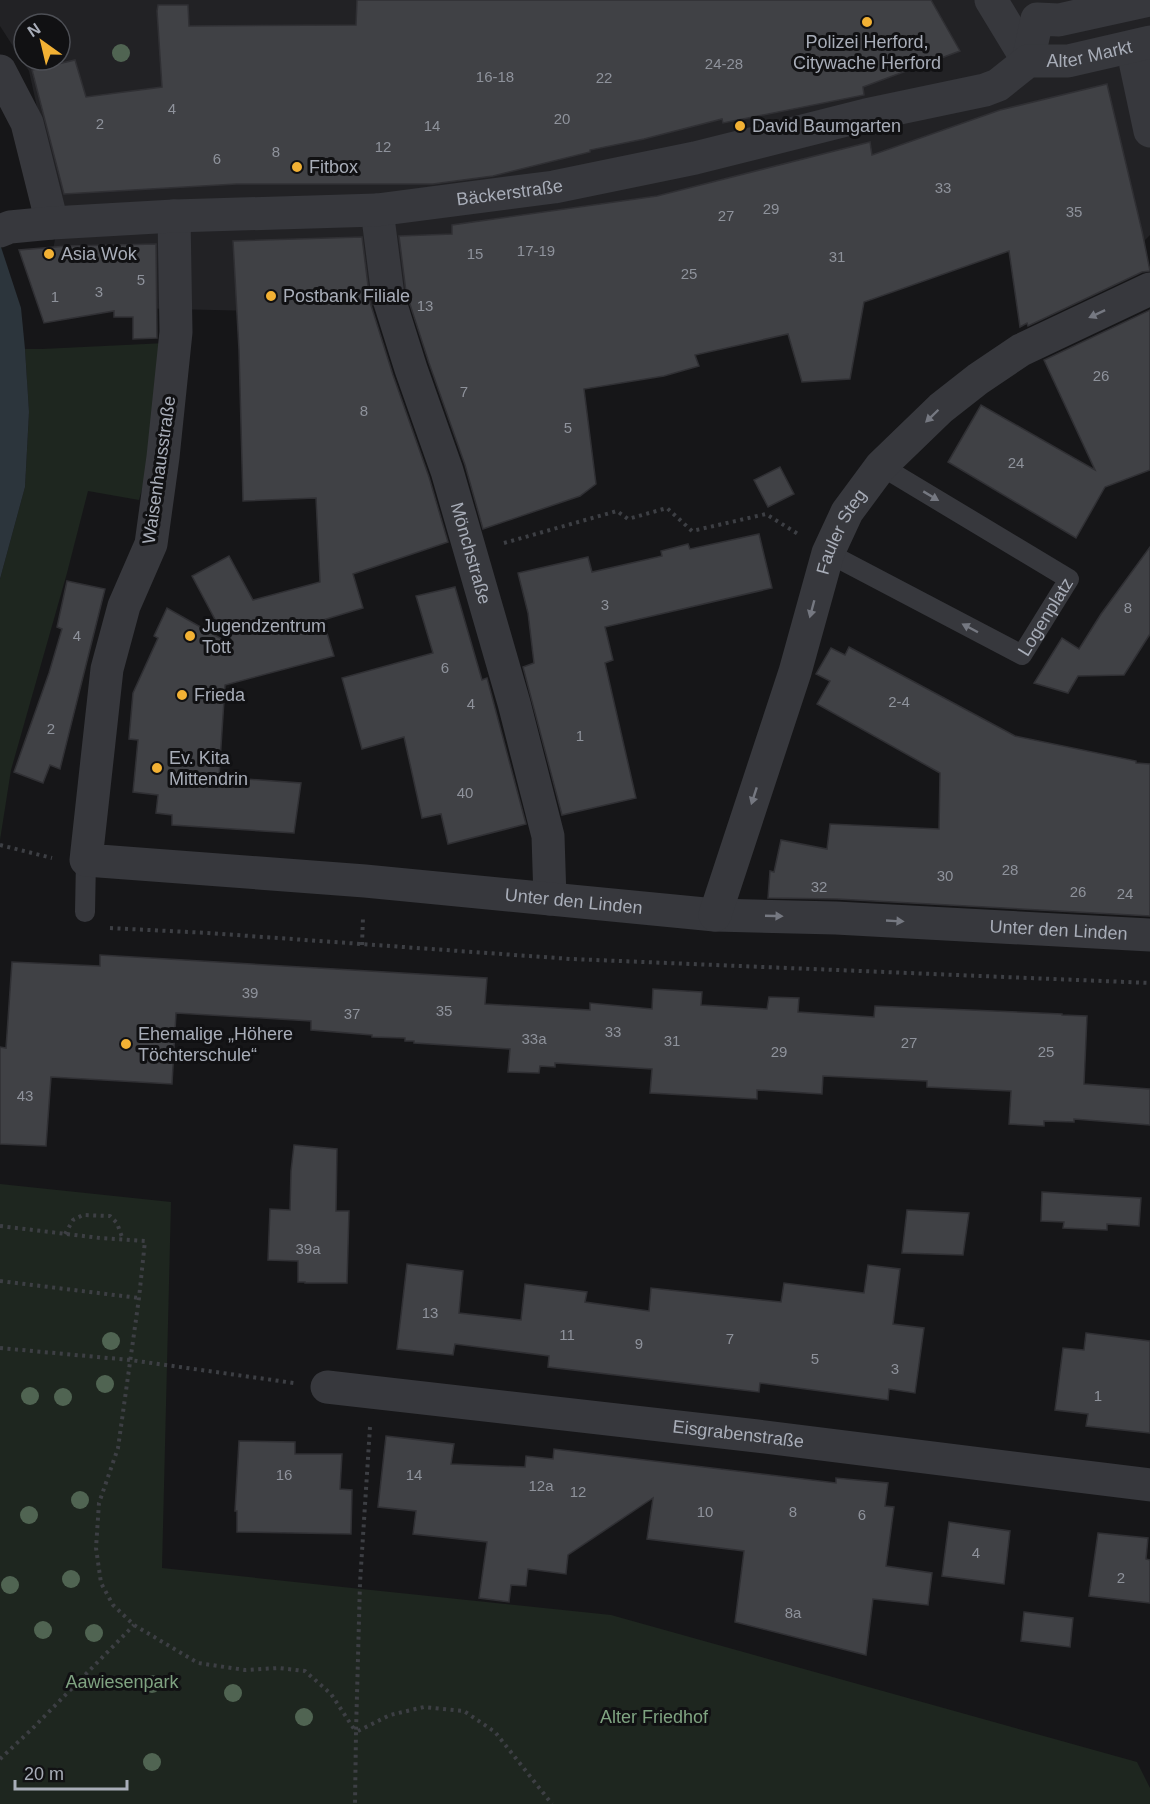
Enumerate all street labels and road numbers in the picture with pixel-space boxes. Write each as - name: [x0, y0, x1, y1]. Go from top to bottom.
- street label: Alter Markt: [1046, 36, 1134, 71]
- street label: Bäckerstraße: [455, 175, 565, 210]
- street label: Waisenhausstraße: [139, 395, 179, 545]
- street label: Fauler Steg: [813, 485, 871, 577]
- street label: Mönchstraße: [447, 500, 495, 606]
- street label: Logenplatz: [1014, 574, 1077, 660]
- street label: Unter den Linden: [504, 885, 643, 918]
- street label: Unter den Linden: [989, 916, 1128, 944]
- street label: Eisgrabenstraße: [672, 1416, 805, 1452]

